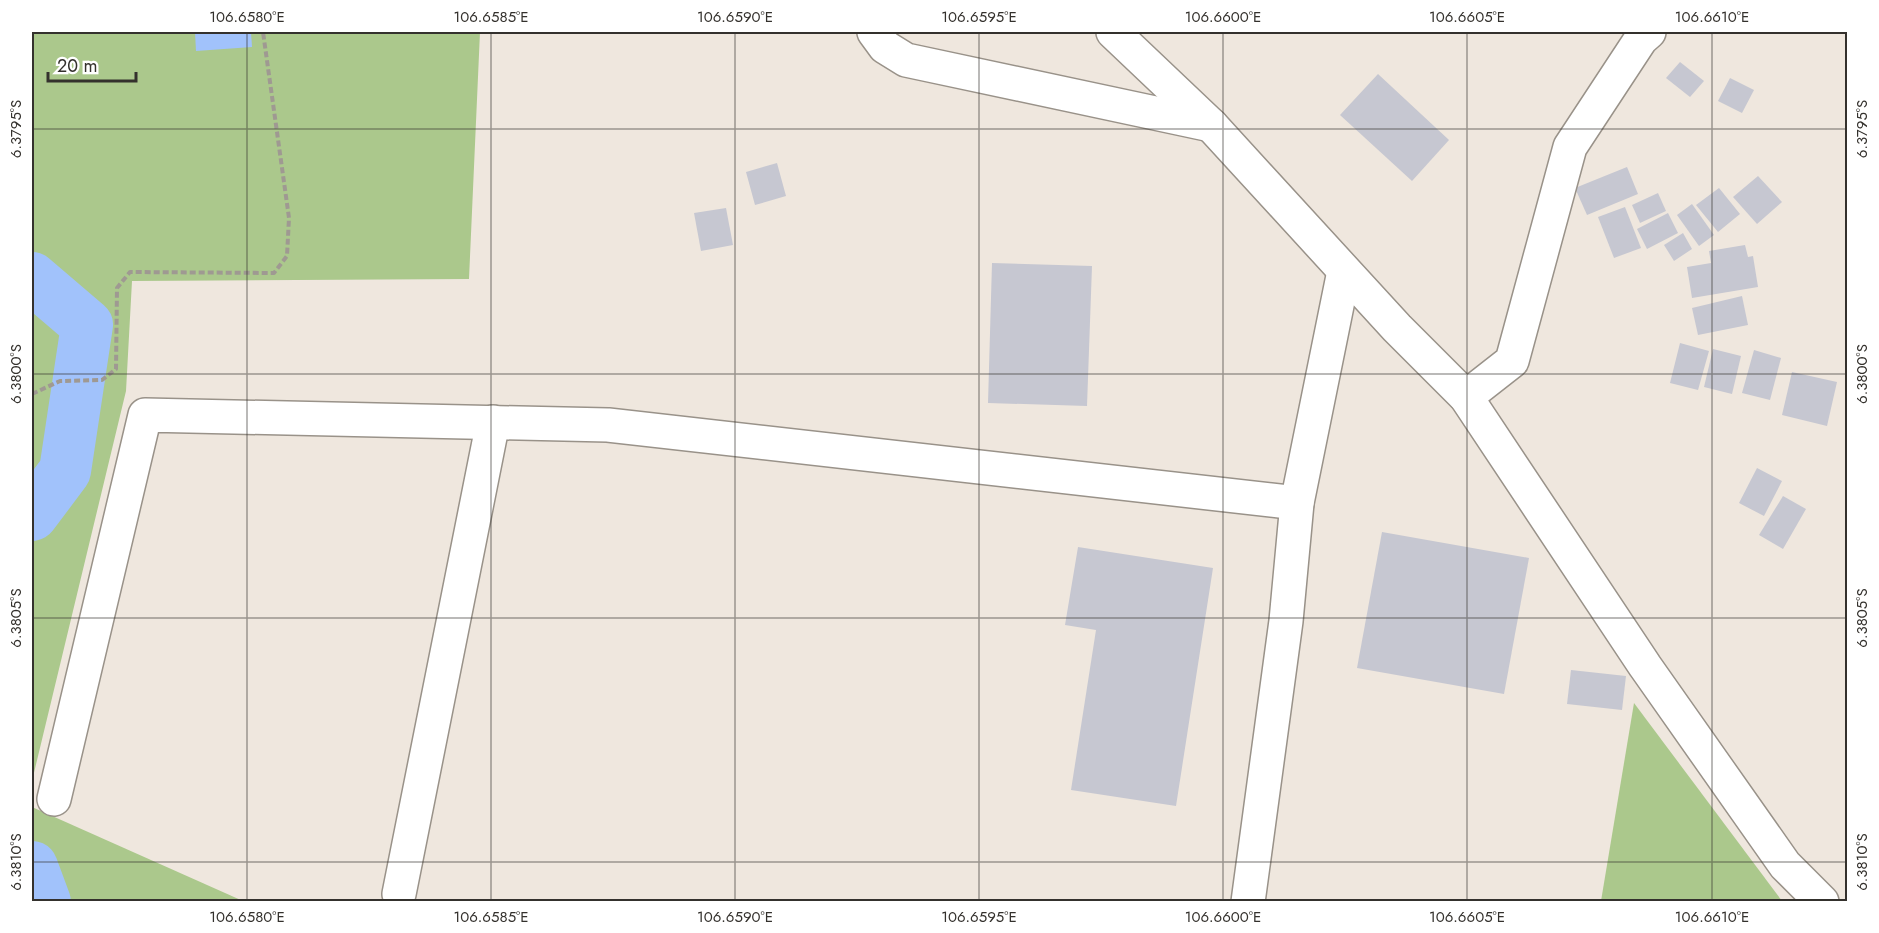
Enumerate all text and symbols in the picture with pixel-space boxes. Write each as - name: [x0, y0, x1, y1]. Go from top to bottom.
- text: 106.6580°E: [209, 6, 285, 28]
- text: 106.6585°E: [453, 6, 529, 28]
- text: 106.6590°E: [697, 6, 773, 28]
- text: 106.6595°E: [941, 6, 1017, 28]
- text: 106.6600°E: [1185, 6, 1261, 28]
- text: 106.6605°E: [1429, 6, 1505, 28]
- text: 106.6610°E: [1675, 6, 1749, 28]
- scale bar: [48, 45, 136, 83]
- text: 20 m: [57, 53, 97, 79]
- text: 6.3795°S: [5, 100, 27, 158]
- text: 6.3795°S: [1851, 100, 1873, 158]
- text: 6.3800°S: [5, 344, 27, 404]
- text: 6.3800°S: [1851, 344, 1873, 404]
- text: 6.3805°S: [5, 588, 27, 648]
- text: 6.3805°S: [1851, 588, 1873, 648]
- text: 6.3810°S: [5, 833, 27, 891]
- text: 6.3810°S: [1851, 833, 1873, 891]
- text: 106.6580°E: [209, 906, 285, 928]
- text: 106.6585°E: [453, 906, 529, 928]
- text: 106.6590°E: [697, 906, 773, 928]
- text: 106.6595°E: [941, 906, 1017, 928]
- text: 106.6600°E: [1185, 906, 1261, 928]
- text: 106.6605°E: [1429, 906, 1505, 928]
- text: 106.6610°E: [1675, 906, 1749, 928]

